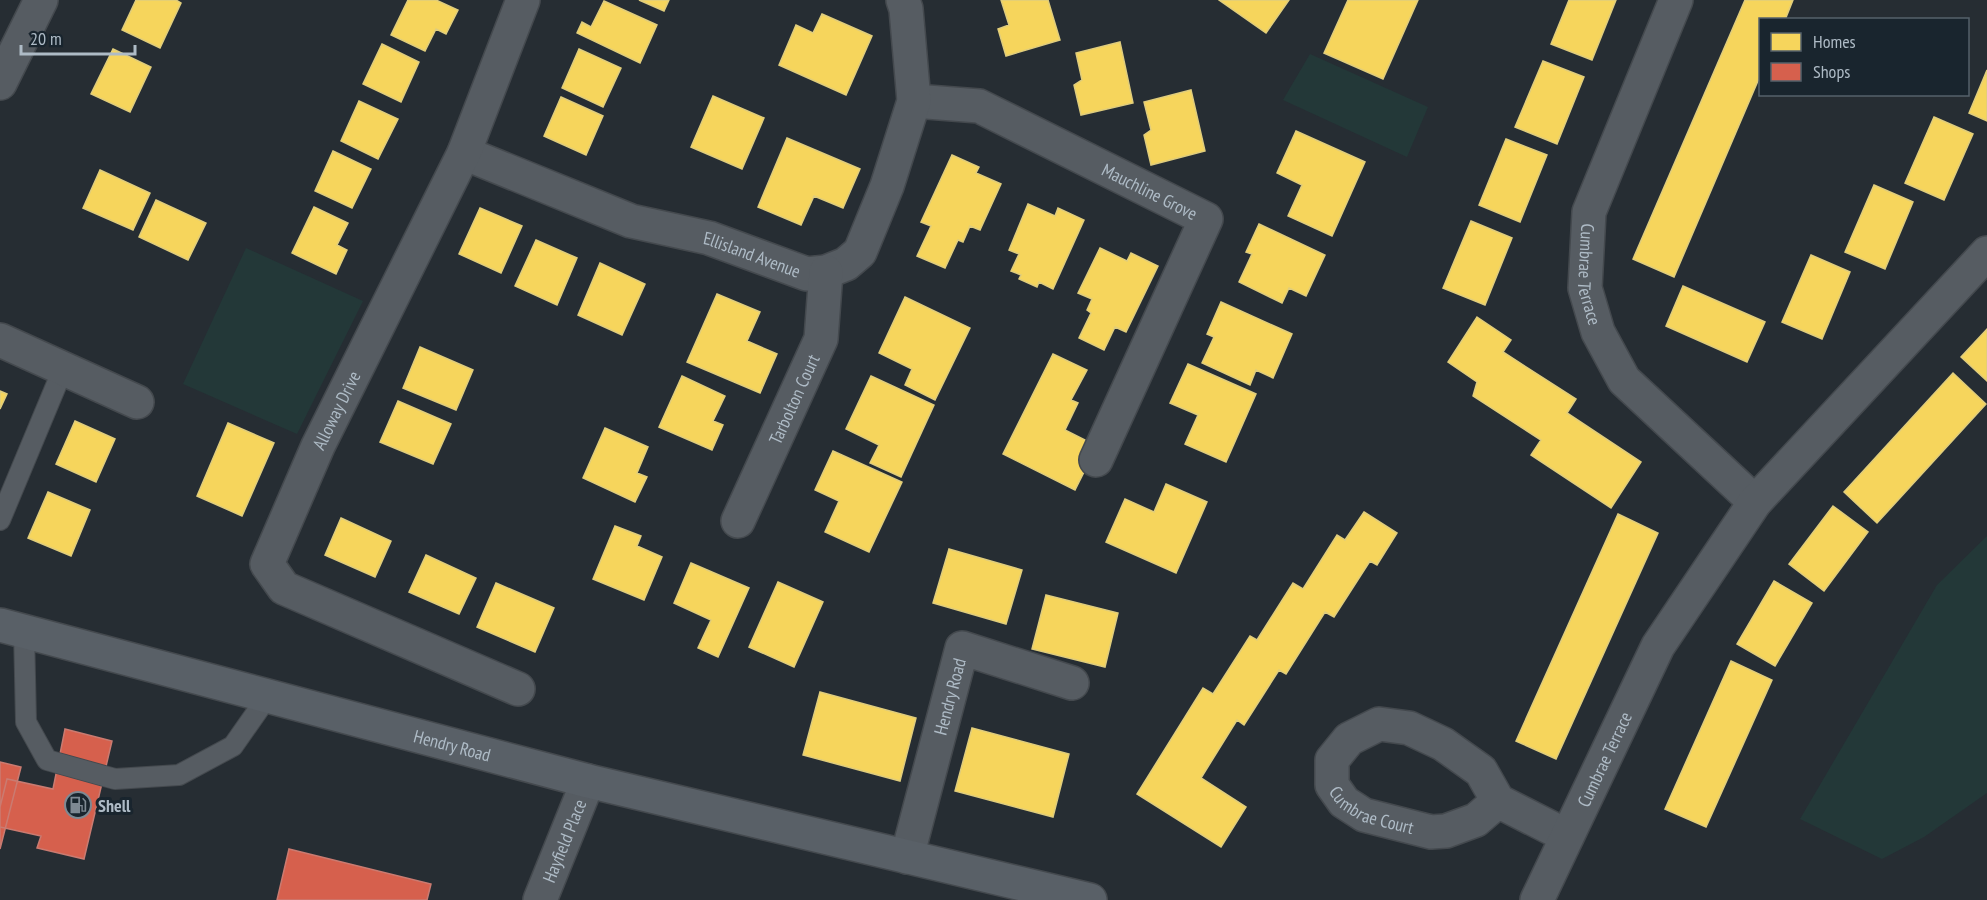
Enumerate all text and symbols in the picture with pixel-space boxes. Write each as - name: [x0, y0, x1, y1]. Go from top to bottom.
- scale bar: [21, 18, 135, 56]
- legend: [1759, 18, 1969, 96]
- text: 20 m: [30, 27, 62, 50]
- text: Homes: [1813, 30, 1856, 53]
- text: Shops: [1813, 60, 1850, 83]
- street label: Mauchline Grove: [1098, 158, 1201, 224]
- street label: Cumbrae Terrace: [1573, 223, 1607, 328]
- street label: Ellisland Avenue: [701, 226, 804, 282]
- street label: Tarbolton Court: [763, 350, 824, 448]
- street label: Alloway Drive: [307, 367, 365, 453]
- street label: Hendry Road: [928, 656, 970, 737]
- street label: Cumbrae Terrace: [1572, 708, 1637, 810]
- street label: Hendry Road: [411, 724, 493, 766]
- street label: Cumbrae Court: [1324, 781, 1416, 839]
- fuel station icon: Shell: [63, 790, 93, 820]
- place label: Shell: [98, 794, 131, 817]
- street label: Hayfield Place: [537, 796, 591, 886]

